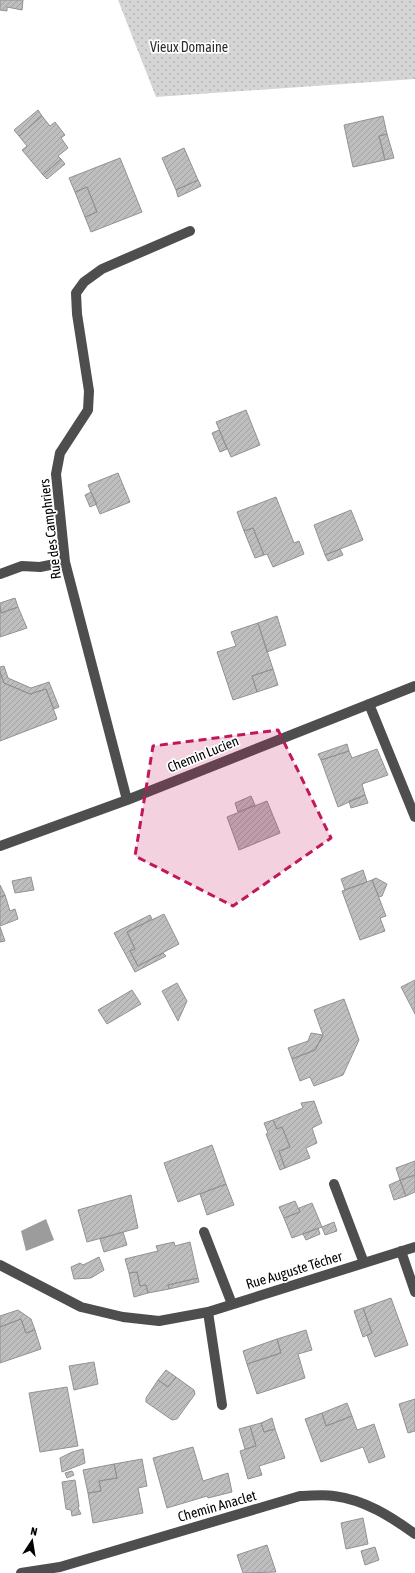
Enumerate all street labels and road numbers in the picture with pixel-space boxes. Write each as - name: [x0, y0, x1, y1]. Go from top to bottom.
- street label: Rue des Camphriers: [36, 478, 64, 580]
- street label: Chemin Lucien: [165, 732, 241, 776]
- street label: Rue Auguste Técher: [244, 1248, 345, 1292]
- street label: Chemin Anaclet: [176, 1487, 258, 1525]

